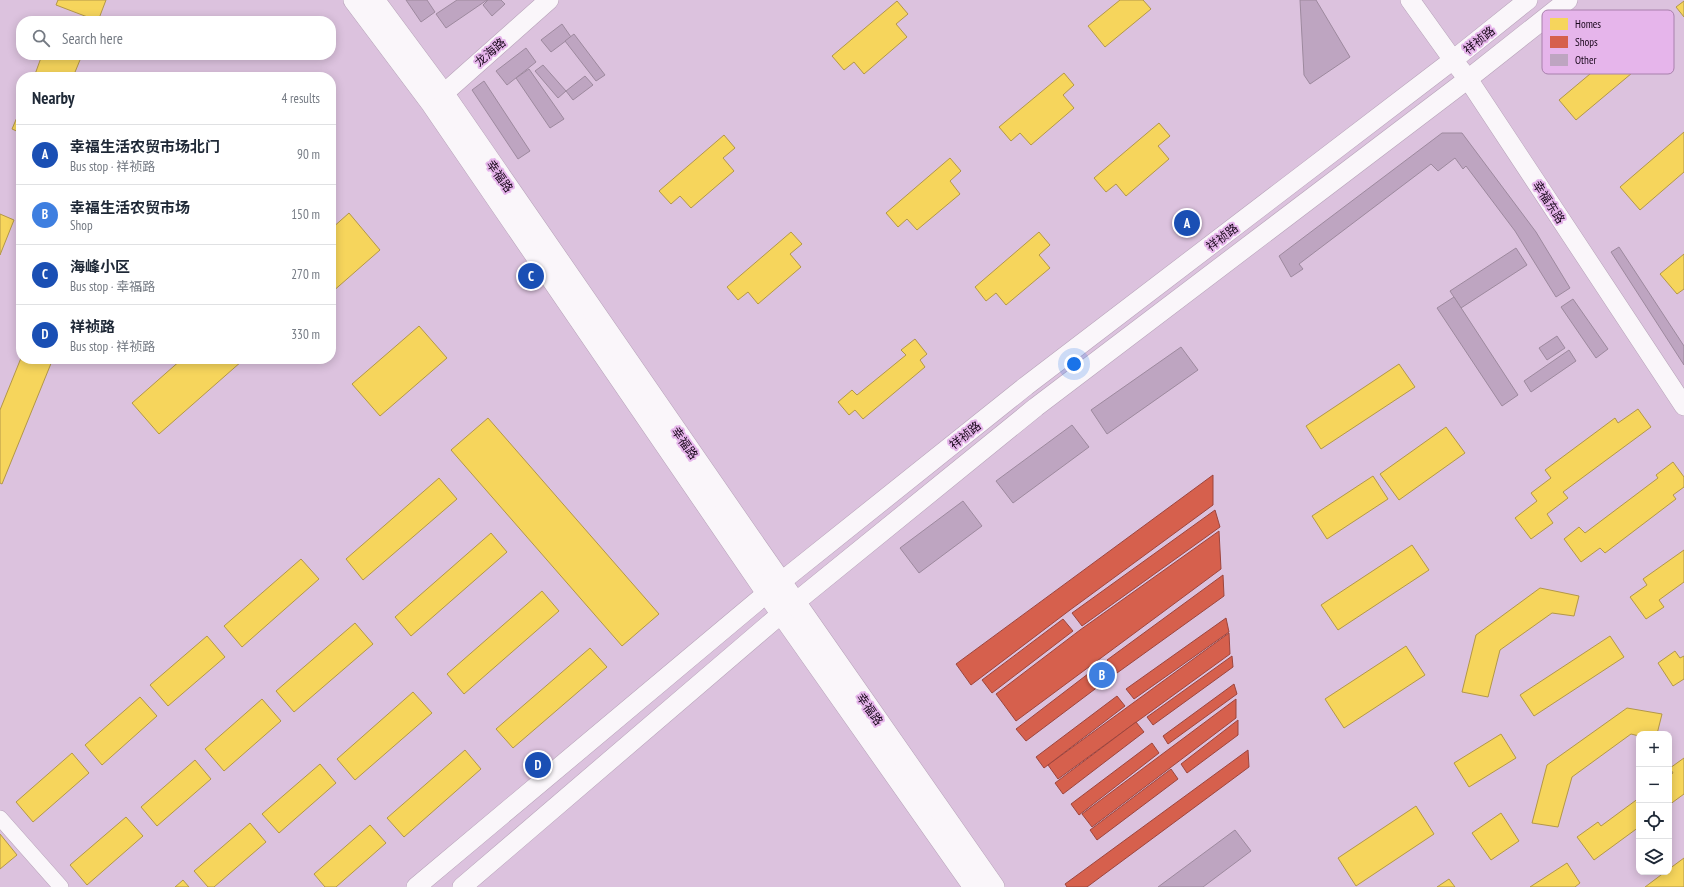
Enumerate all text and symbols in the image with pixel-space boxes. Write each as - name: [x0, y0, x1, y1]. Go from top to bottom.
- legend: [1542, 10, 1674, 74]
- search box: [16, 16, 336, 60]
- text: Homes: [1575, 17, 1601, 31]
- street label: 祥祯路: [1460, 23, 1498, 57]
- icon: search: [30, 27, 52, 49]
- text: Search here: [62, 29, 123, 48]
- street label: 龙海路: [471, 35, 509, 69]
- text: Shops: [1575, 35, 1598, 49]
- text: Other: [1575, 53, 1596, 67]
- text: Nearby: [32, 87, 75, 109]
- text: 4 results: [281, 90, 320, 107]
- text: 幸福生活农贸市场北门: [70, 137, 220, 156]
- text: A: [42, 146, 48, 163]
- text: 90 m: [297, 146, 320, 163]
- street label: 幸福路: [484, 157, 516, 195]
- text: Bus stop · 祥祯路: [70, 158, 155, 175]
- street label: 幸福东路: [1530, 178, 1568, 226]
- text: 幸福生活农贸市场: [70, 198, 190, 217]
- text: B: [42, 206, 48, 223]
- text: 150 m: [291, 206, 320, 223]
- pin: A: [1174, 208, 1200, 238]
- text: Shop: [70, 217, 93, 234]
- street label: 祥祯路: [1203, 220, 1241, 254]
- text: 海峰小区: [70, 257, 130, 276]
- pin: C: [518, 261, 544, 291]
- text: C: [42, 266, 48, 283]
- text: 270 m: [291, 266, 320, 283]
- text: Bus stop · 幸福路: [70, 278, 155, 295]
- text: 祥祯路: [70, 317, 115, 336]
- text: D: [42, 326, 48, 343]
- text: 330 m: [291, 326, 320, 343]
- text: Bus stop · 祥祯路: [70, 338, 155, 355]
- your location: [1064, 354, 1084, 374]
- street label: 祥祯路: [946, 418, 984, 452]
- street label: 幸福路: [669, 424, 701, 462]
- pin: B: [1089, 660, 1115, 690]
- street label: 幸福路: [854, 690, 886, 728]
- map controls: [1636, 731, 1672, 875]
- button: +: [1636, 731, 1672, 767]
- pin: D: [525, 750, 551, 780]
- button: −: [1636, 767, 1672, 803]
- button: locate: [1636, 803, 1672, 839]
- button: layers: [1636, 839, 1672, 875]

